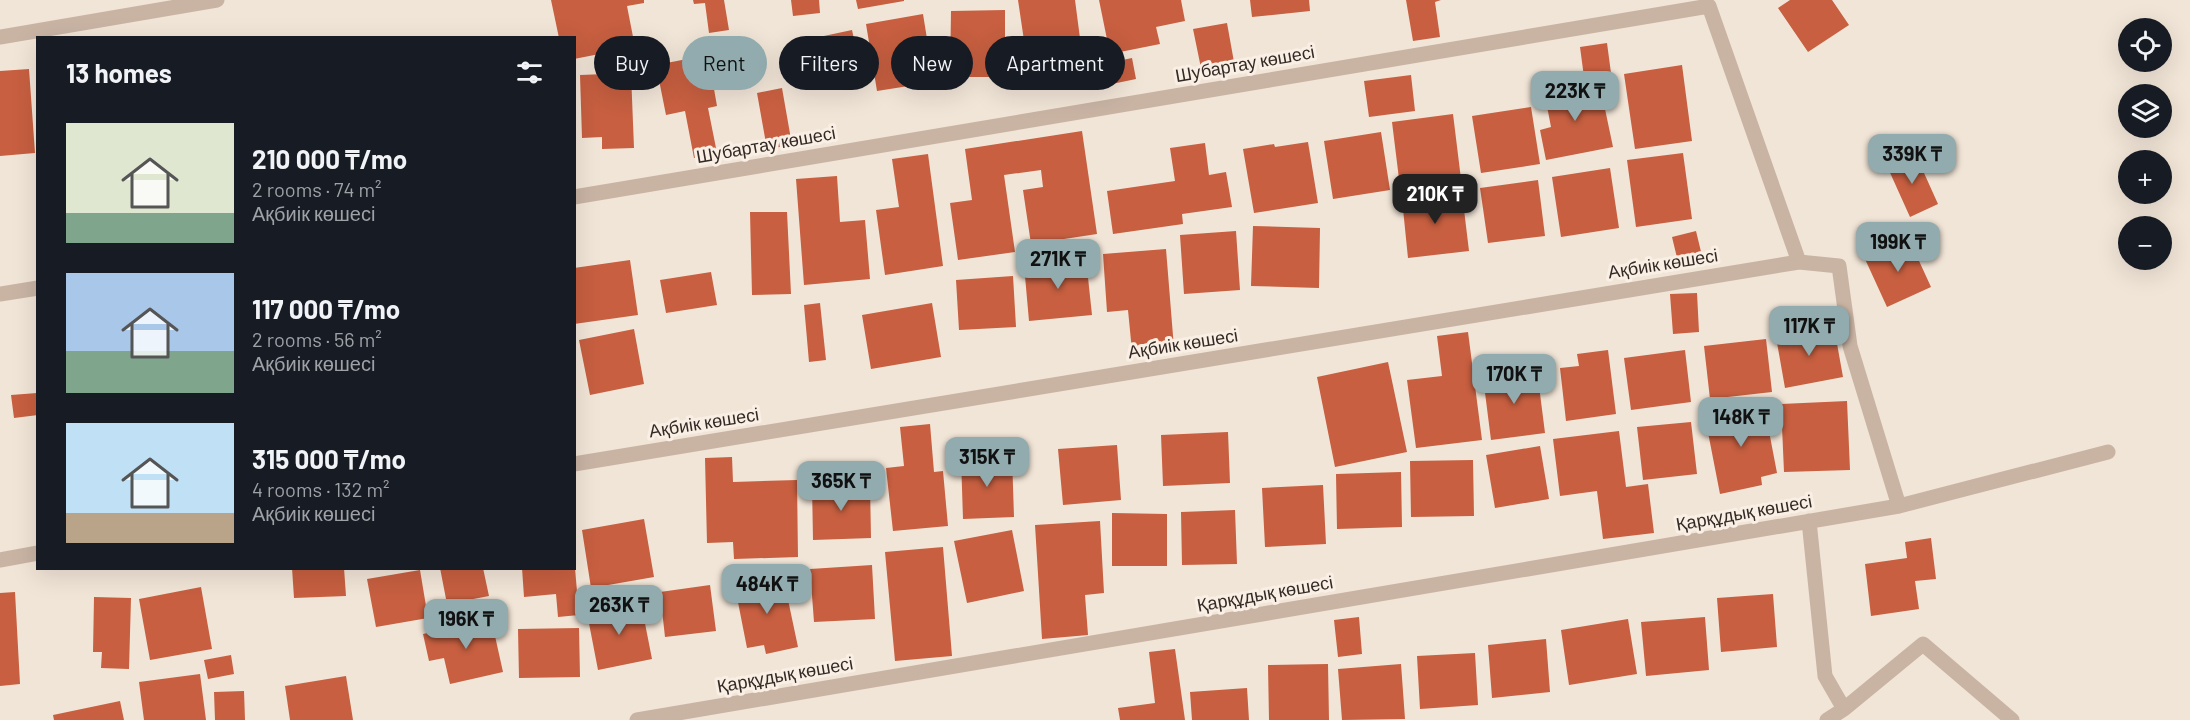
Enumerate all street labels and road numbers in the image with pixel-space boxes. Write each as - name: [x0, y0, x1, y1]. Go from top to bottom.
- street label: Шубартау көшесі: [1173, 40, 1316, 86]
- street label: Шубартау көшесі: [694, 121, 837, 167]
- street label: Ақбиік көшесі: [1606, 243, 1719, 283]
- street label: Ақбиік көшесі: [1126, 323, 1239, 363]
- street label: Ақбиік көшесі: [647, 402, 760, 442]
- street label: Қарқұдық көшесі: [1674, 489, 1814, 535]
- street label: Қарқұдық көшесі: [1195, 570, 1335, 616]
- street label: Қарқұдық көшесі: [715, 651, 855, 697]

